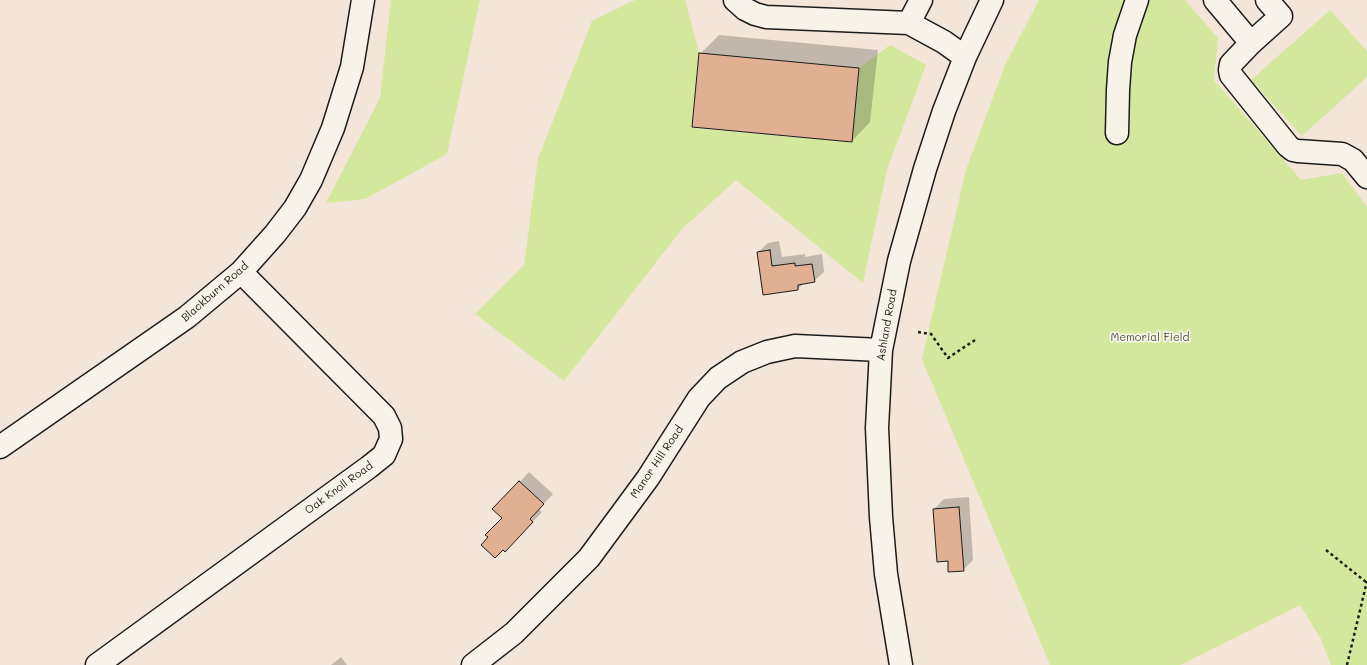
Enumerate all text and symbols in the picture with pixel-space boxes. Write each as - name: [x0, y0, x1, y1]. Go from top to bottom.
- street label: Blackburn Road: [179, 259, 251, 325]
- street label: Ashland Road: [874, 288, 900, 362]
- park label: Memorial Field: [1111, 331, 1189, 345]
- street label: Manor Hill Road: [628, 423, 686, 501]
- street label: Oak Knoll Road: [302, 459, 376, 517]

